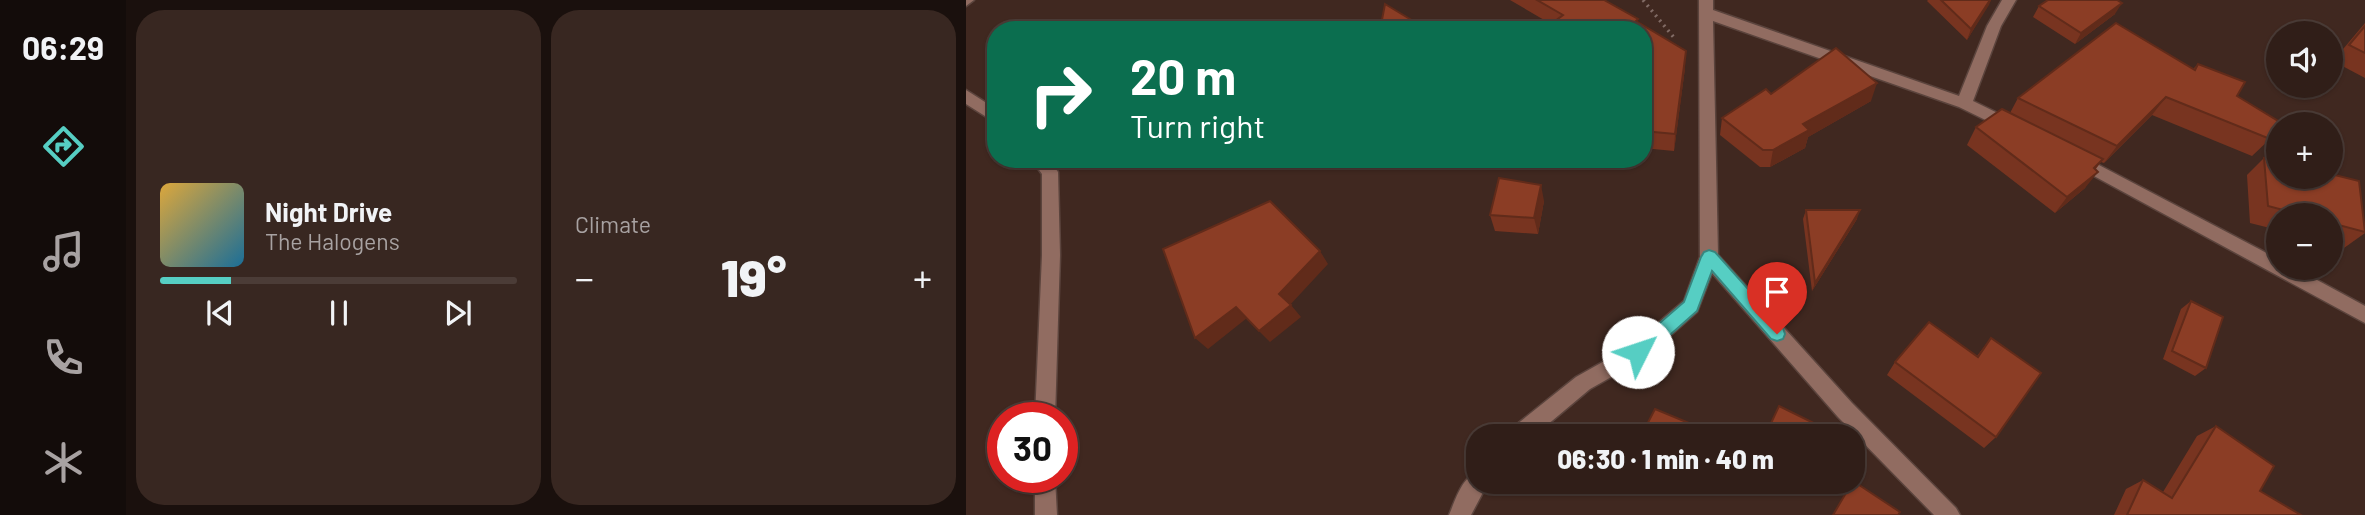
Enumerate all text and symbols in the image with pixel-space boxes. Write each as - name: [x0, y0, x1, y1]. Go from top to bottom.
- map controls: [2266, 21, 2343, 280]
- button: sound: [2266, 21, 2343, 98]
- text: 06:29: [22, 28, 104, 66]
- text: 20 m: [1130, 46, 1236, 105]
- icon: right: [1015, 49, 1106, 140]
- text: Turn right: [1130, 106, 1265, 144]
- button: +: [2266, 112, 2343, 189]
- icon: directions: [39, 122, 88, 171]
- text: Night Drive: [265, 196, 392, 227]
- button: −: [2266, 203, 2343, 280]
- text: Climate: [575, 210, 651, 238]
- icon: music: [39, 227, 88, 276]
- text: The Halogens: [265, 227, 400, 255]
- text: 19°: [721, 245, 786, 307]
- text: −: [575, 254, 594, 300]
- text: +: [913, 254, 932, 300]
- pin: [1747, 262, 1807, 334]
- icon: arrive: [1758, 273, 1796, 311]
- icon: previous: [201, 294, 239, 332]
- icon: pause: [320, 294, 358, 332]
- icon: next: [439, 294, 477, 332]
- position arrow: [1601, 315, 1675, 389]
- icon: phone: [39, 333, 88, 382]
- speed limit sign: 30: [987, 402, 1078, 493]
- icon: climate: [39, 438, 88, 487]
- text: 06:30 · 1 min · 40 m: [1557, 443, 1774, 474]

